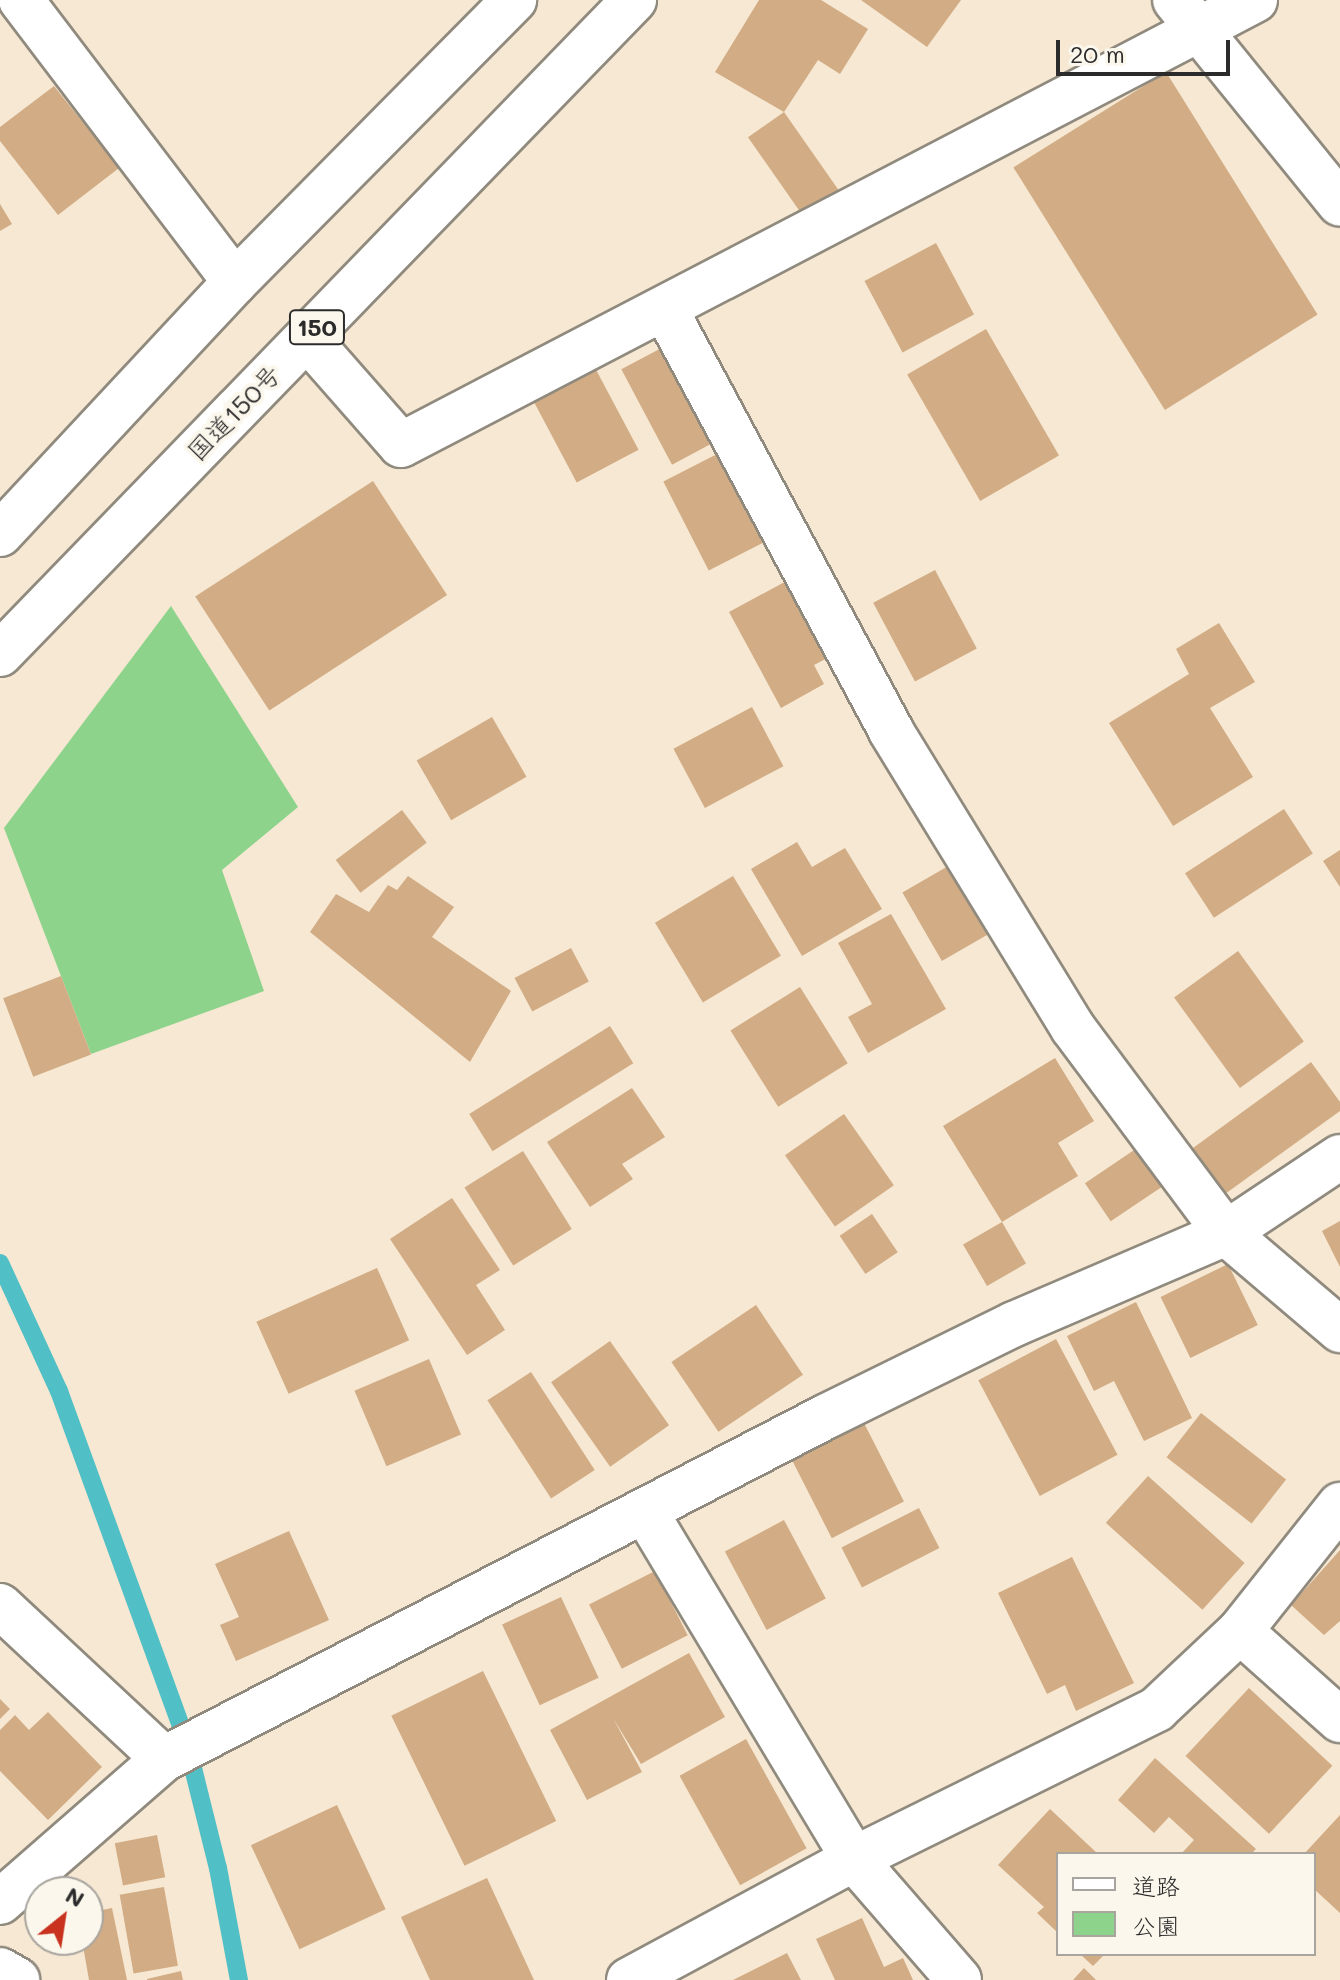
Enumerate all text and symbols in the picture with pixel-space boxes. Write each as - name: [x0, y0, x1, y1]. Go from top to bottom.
- scale bar: [1060, 24, 1234, 74]
- text: 20 m: [1070, 38, 1125, 69]
- road number: 150: [287, 307, 347, 347]
- street label: 国道150号: [181, 359, 287, 467]
- legend: [1056, 1852, 1316, 1956]
- text: 道路: [1132, 1870, 1180, 1901]
- north arrow: [24, 1876, 104, 1956]
- text: N: [61, 1880, 90, 1913]
- text: 公園: [1132, 1910, 1180, 1941]

